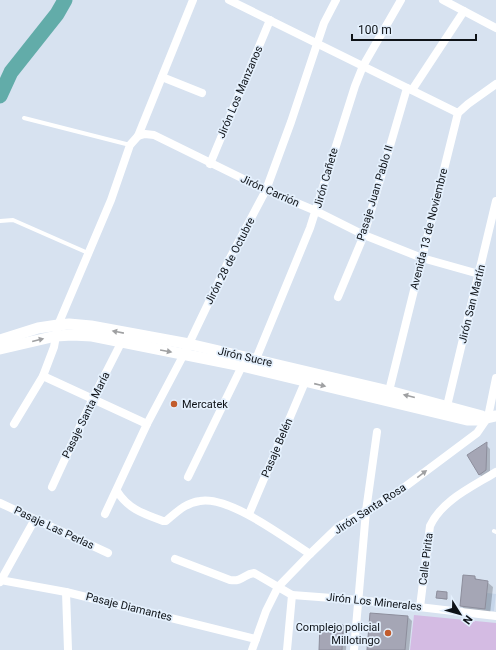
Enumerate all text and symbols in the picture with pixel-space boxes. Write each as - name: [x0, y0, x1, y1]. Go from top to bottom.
- scale bar: [352, 16, 476, 42]
- text: 100 m: [358, 23, 392, 37]
- street label: Jirón Los Manzanos: [215, 44, 265, 140]
- street label: Pasaje Juan Pablo II: [354, 144, 396, 242]
- street label: Jirón Cañete: [311, 146, 341, 210]
- street label: Avenida 13 de Noviembre: [408, 167, 450, 291]
- street label: Jirón Carrión: [239, 172, 301, 210]
- street label: Jirón 28 de Octubre: [202, 215, 258, 307]
- street label: Jirón San Martín: [456, 263, 488, 345]
- one-way arrow: [112, 328, 124, 334]
- one-way arrow: [32, 336, 44, 342]
- street label: Jirón Sucre: [217, 344, 274, 370]
- one-way arrow: [160, 348, 172, 354]
- street label: Pasaje Santa María: [59, 370, 113, 460]
- one-way arrow: [314, 383, 326, 389]
- one-way arrow: [403, 393, 415, 399]
- place label: Mercatek: [182, 398, 228, 411]
- marker: Mercatek: [169, 399, 179, 409]
- street label: Pasaje Belén: [259, 416, 295, 480]
- one-way arrow: [417, 470, 427, 478]
- street label: Jirón Santa Rosa: [332, 481, 408, 537]
- street label: Pasaje Las Perlas: [12, 504, 96, 552]
- street label: Calle Pirita: [416, 532, 436, 586]
- street label: Pasaje Diamantes: [85, 590, 174, 624]
- street label: Jirón Los Minerales: [326, 591, 423, 614]
- north arrow: [440, 594, 480, 634]
- text: N: [460, 613, 475, 627]
- place label: Complejo policial Millotingo: [296, 621, 380, 647]
- marker: Complejo policial Millotingo: [383, 628, 393, 638]

